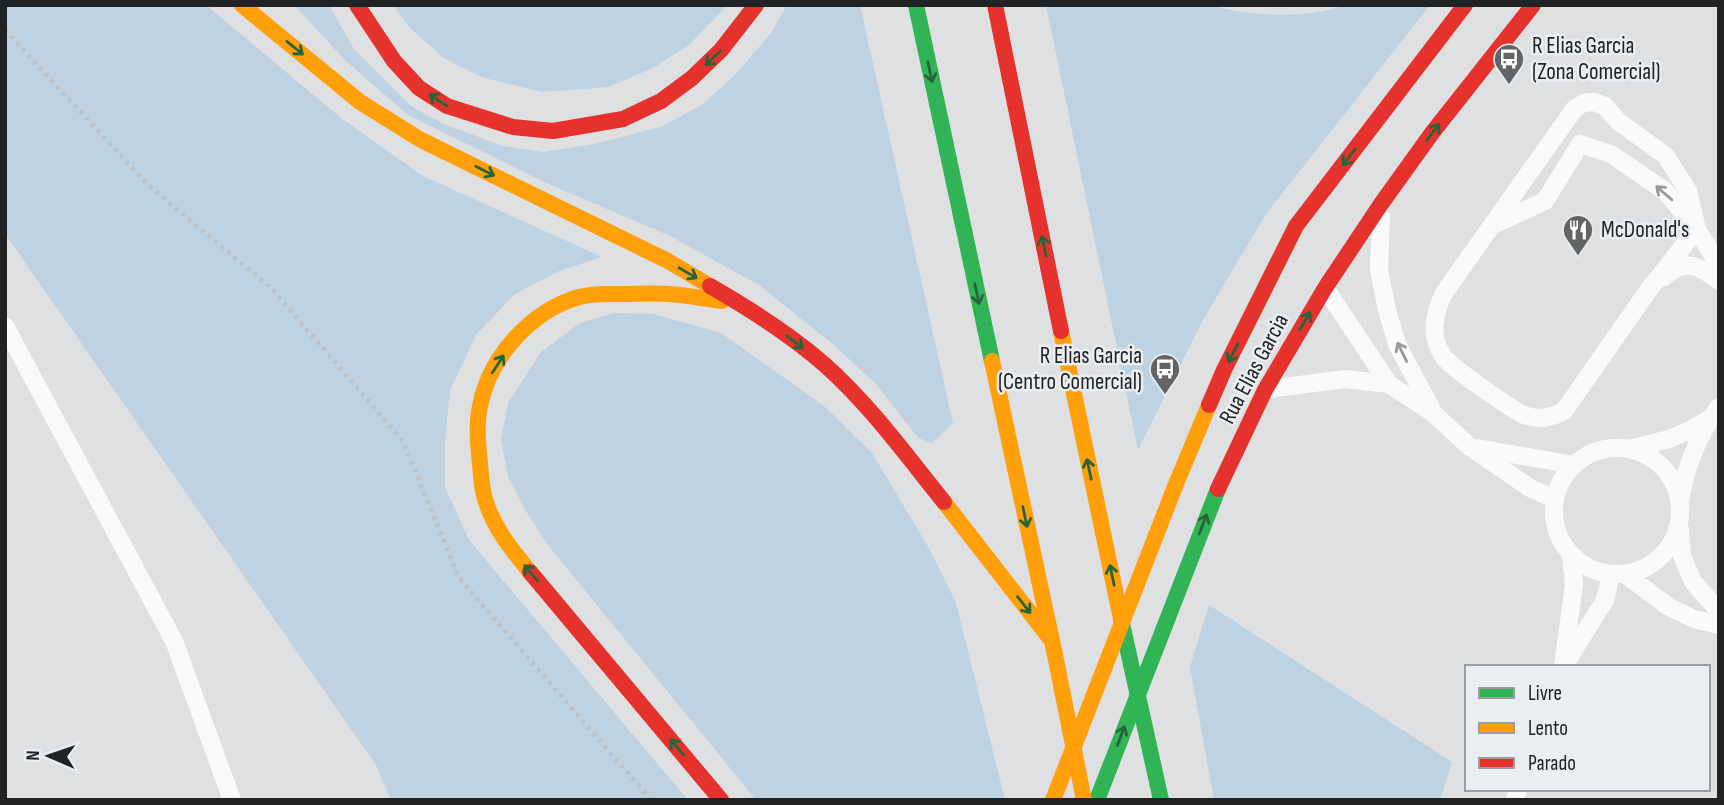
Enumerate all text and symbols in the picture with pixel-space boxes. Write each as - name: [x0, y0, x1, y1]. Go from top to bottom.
- place label: R Elias Garcia (Zona Comercial): [1532, 32, 1660, 86]
- one-way arrow: [285, 41, 303, 56]
- bus stop icon: R Elias Garcia (Zona Comercial): [1492, 42, 1526, 86]
- one-way arrow: [705, 49, 722, 66]
- one-way arrow: [924, 60, 937, 83]
- one-way arrow: [429, 93, 448, 108]
- one-way arrow: [1425, 124, 1440, 142]
- one-way arrow: [1342, 147, 1357, 166]
- one-way arrow: [474, 165, 495, 179]
- one-way arrow: [1655, 185, 1673, 201]
- restaurant icon: McDonald's: [1561, 213, 1595, 257]
- place label: McDonald's: [1601, 216, 1689, 244]
- one-way arrow: [1036, 235, 1050, 258]
- one-way arrow: [678, 266, 698, 280]
- one-way arrow: [972, 283, 985, 305]
- street label: Rua Elias Garcia: [1213, 309, 1295, 429]
- one-way arrow: [1299, 311, 1313, 331]
- one-way arrow: [785, 334, 803, 349]
- place label: R Elias Garcia (Centro Comercial): [998, 342, 1142, 396]
- one-way arrow: [1225, 342, 1239, 363]
- one-way arrow: [1394, 342, 1408, 363]
- bus stop icon: R Elias Garcia (Centro Comercial): [1148, 352, 1182, 396]
- one-way arrow: [492, 355, 506, 375]
- one-way arrow: [1082, 458, 1096, 481]
- one-way arrow: [1019, 505, 1032, 528]
- one-way arrow: [1198, 513, 1210, 535]
- one-way arrow: [1104, 564, 1118, 587]
- one-way arrow: [523, 565, 539, 583]
- one-way arrow: [1016, 595, 1031, 614]
- legend: [1465, 665, 1710, 791]
- text: Livre: [1528, 681, 1562, 706]
- text: Lento: [1528, 716, 1568, 741]
- north arrow: [14, 721, 84, 791]
- one-way arrow: [1116, 726, 1129, 747]
- one-way arrow: [669, 739, 685, 757]
- text: N: [22, 750, 45, 761]
- text: Parado: [1528, 751, 1576, 776]

